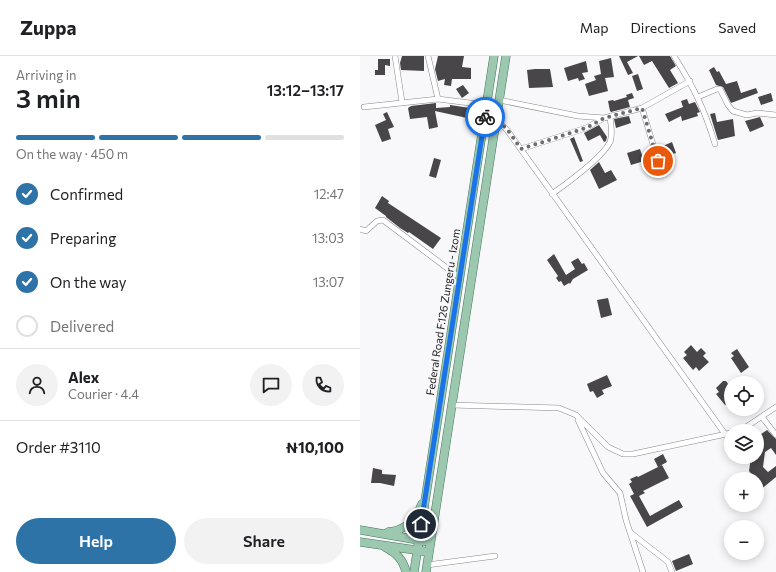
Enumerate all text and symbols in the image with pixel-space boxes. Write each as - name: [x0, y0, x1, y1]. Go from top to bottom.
- text: Zuppa: [20, 16, 76, 39]
- text: Map: [580, 19, 609, 36]
- text: Directions: [631, 19, 696, 36]
- text: Saved: [718, 19, 756, 36]
- text: Arriving in: [16, 67, 76, 83]
- text: 13:12–13:17: [267, 81, 344, 99]
- text: 3 min: [16, 82, 81, 113]
- courier: [465, 97, 505, 137]
- icon: bike: [474, 106, 496, 128]
- pin: [641, 144, 675, 178]
- text: On the way · 450 m: [16, 146, 128, 162]
- icon: bag: [647, 150, 669, 172]
- icon: check: [16, 183, 38, 205]
- text: Confirmed: [50, 185, 123, 203]
- text: 12:47: [314, 186, 344, 202]
- icon: check: [16, 227, 38, 249]
- street label: Federal Road F.126 Zungeru - Izom: [423, 227, 462, 396]
- text: Preparing: [50, 229, 116, 247]
- text: 13:03: [312, 230, 344, 246]
- icon: check: [16, 271, 38, 293]
- text: On the way: [50, 273, 127, 291]
- text: 13:07: [313, 274, 344, 290]
- text: Delivered: [50, 317, 114, 335]
- button: person: [16, 364, 58, 406]
- button: chat: [250, 364, 292, 406]
- button: phone: [302, 364, 344, 406]
- text: Alex: [68, 368, 99, 386]
- map controls: [724, 376, 764, 560]
- button: locate: [724, 376, 764, 416]
- text: Courier · 4.4: [68, 386, 139, 402]
- button: layers: [724, 424, 764, 464]
- text: Order #3110: [16, 438, 101, 456]
- text: ₦10,100: [286, 438, 344, 456]
- button: +: [724, 472, 764, 512]
- pin: [404, 507, 438, 541]
- icon: home: [410, 513, 432, 535]
- button: Help: [16, 518, 176, 564]
- button: Share: [184, 518, 344, 564]
- button: −: [724, 520, 764, 560]

